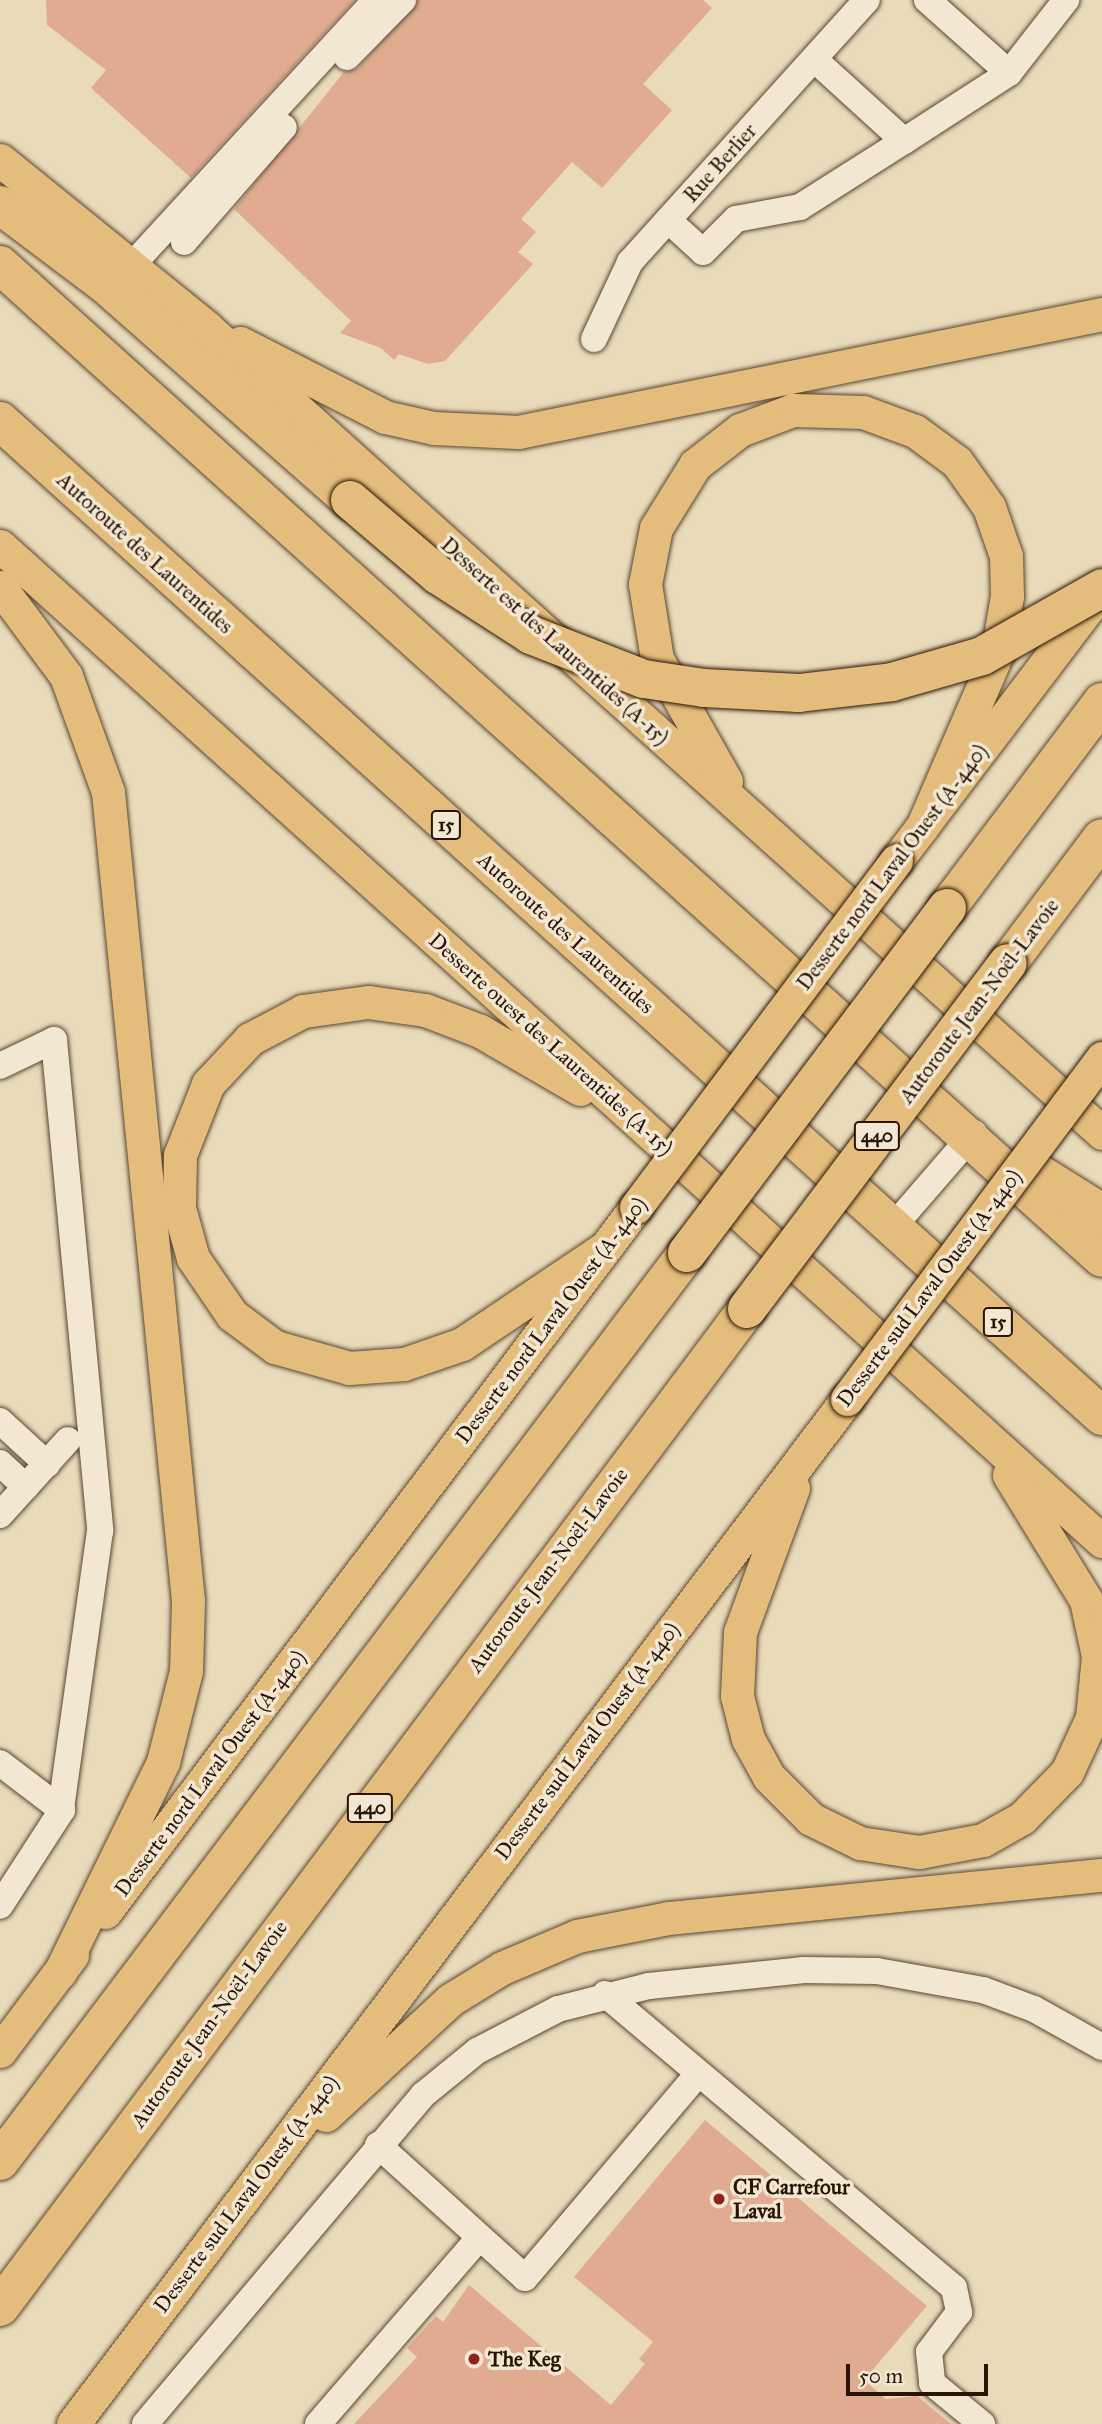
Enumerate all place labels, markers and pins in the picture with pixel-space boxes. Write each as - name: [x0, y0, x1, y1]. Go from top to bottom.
- place label: CF Carrefour Laval: [733, 2174, 850, 2224]
- marker: CF Carrefour Laval: [711, 2191, 727, 2207]
- place label: The Keg: [488, 2346, 560, 2372]
- marker: The Keg: [466, 2351, 482, 2367]

